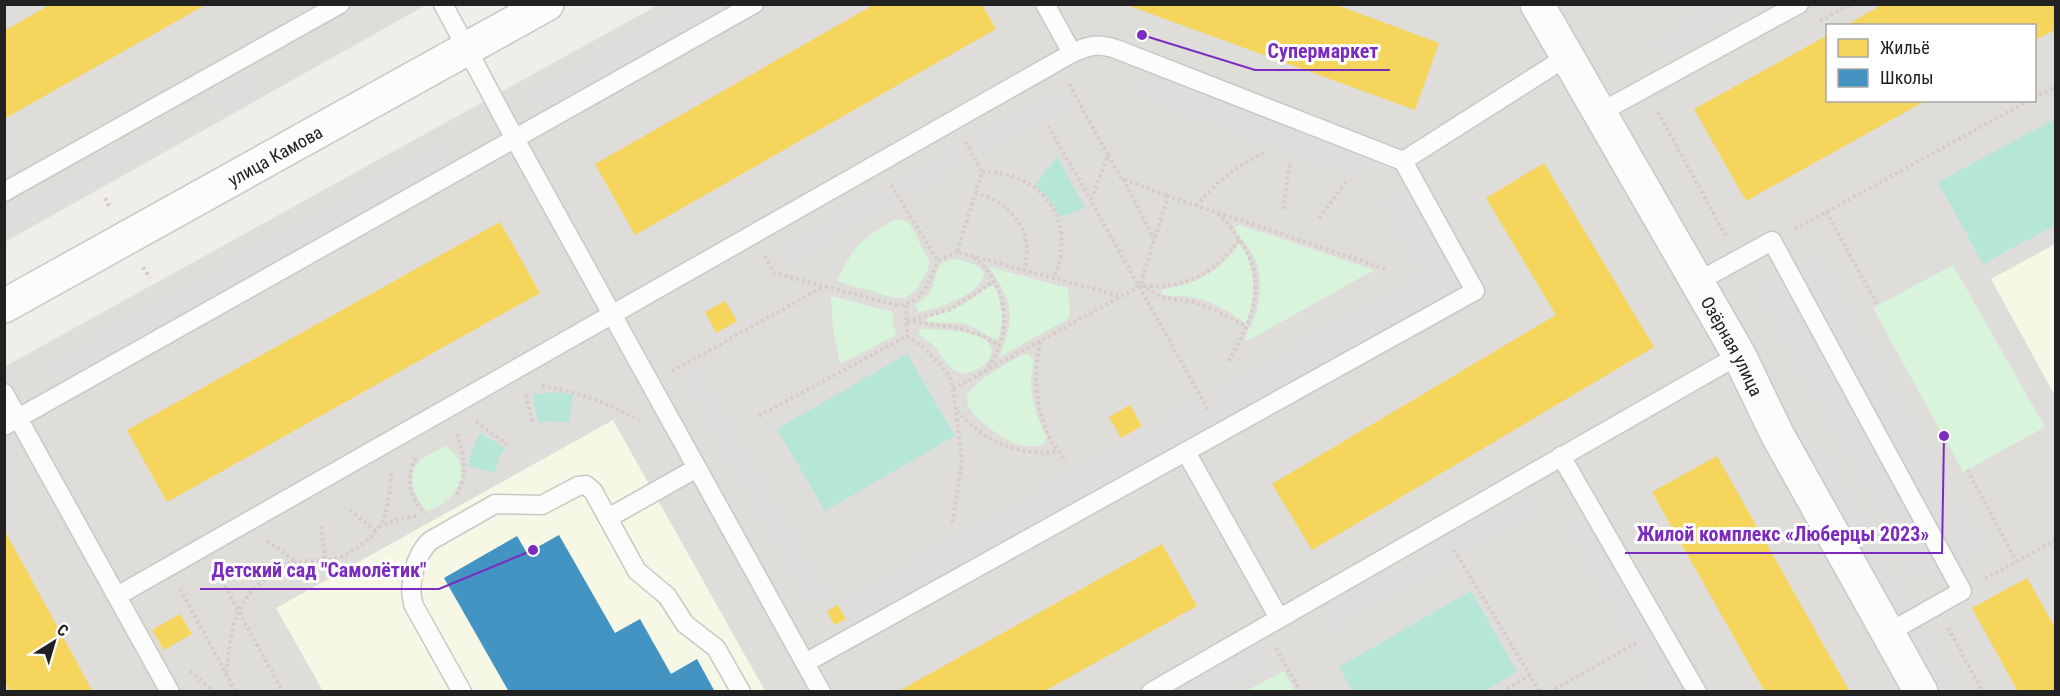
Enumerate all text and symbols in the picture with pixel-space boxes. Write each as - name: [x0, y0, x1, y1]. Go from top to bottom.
- legend: [1826, 24, 2036, 102]
- callout: Супермаркет: [1255, 32, 1390, 70]
- text: Жильё: [1880, 37, 1930, 58]
- text: Супермаркет: [1268, 39, 1378, 63]
- text: Школы: [1880, 67, 1933, 88]
- street label: улица Камова: [224, 121, 326, 190]
- street label: Озёрная улица: [1697, 292, 1768, 399]
- callout: Жилой комплекс «Люберцы 2023»: [1625, 515, 1942, 553]
- text: Жилой комплекс «Люберцы 2023»: [1637, 522, 1929, 546]
- callout: Детский сад "Самолётик": [200, 551, 439, 589]
- text: Детский сад "Самолётик": [212, 558, 426, 582]
- north arrow: [24, 612, 84, 672]
- text: С: [53, 620, 72, 641]

